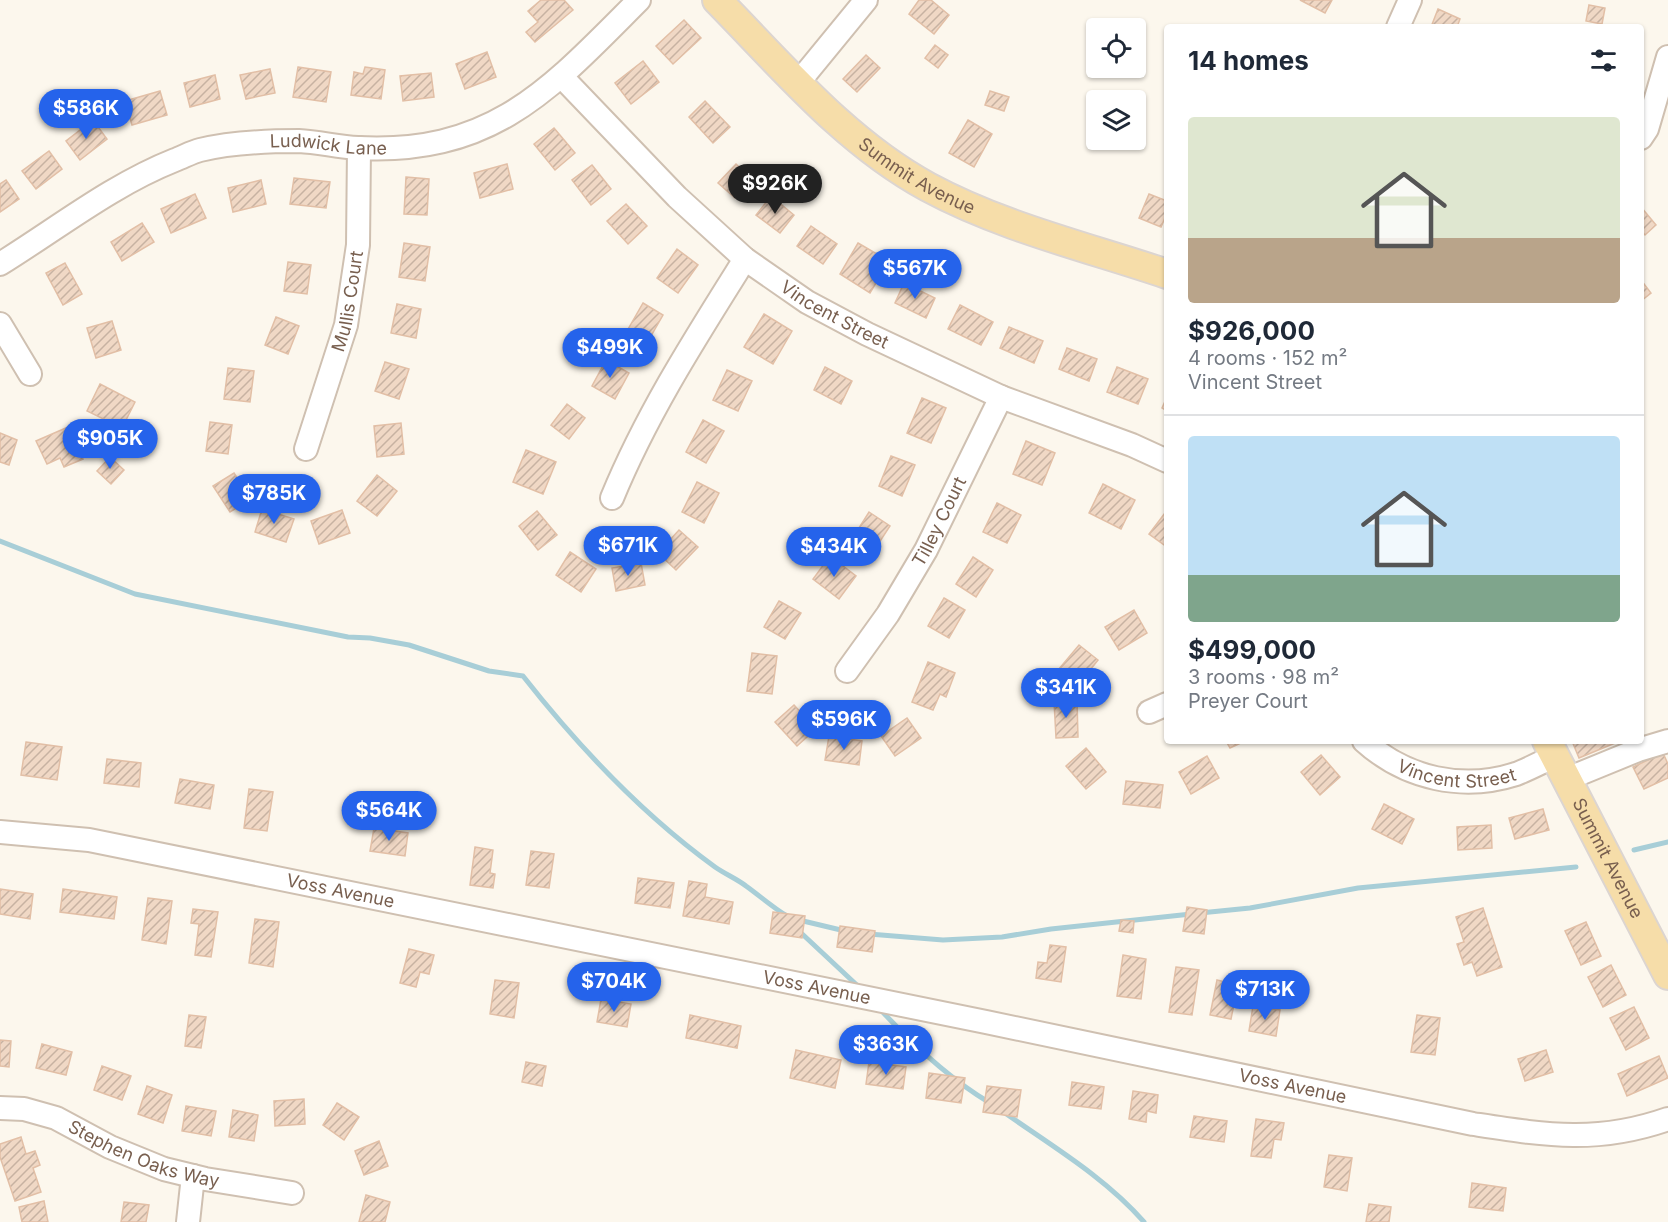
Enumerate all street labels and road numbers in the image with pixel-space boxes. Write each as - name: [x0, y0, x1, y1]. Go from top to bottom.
- street label: Ludwick Lane: [269, 130, 387, 159]
- street label: Summit Avenue: [855, 133, 978, 218]
- street label: Mullis Court: [327, 249, 367, 354]
- street label: Vincent Street: [777, 276, 892, 353]
- street label: Tilley Court: [908, 473, 970, 570]
- street label: Vincent Street: [1394, 755, 1518, 792]
- street label: Summit Avenue: [1568, 794, 1648, 922]
- street label: Voss Avenue: [285, 869, 396, 912]
- street label: Voss Avenue: [761, 966, 873, 1008]
- street label: Voss Avenue: [1237, 1064, 1349, 1107]
- street label: Stephen Oaks Way: [65, 1116, 221, 1191]

